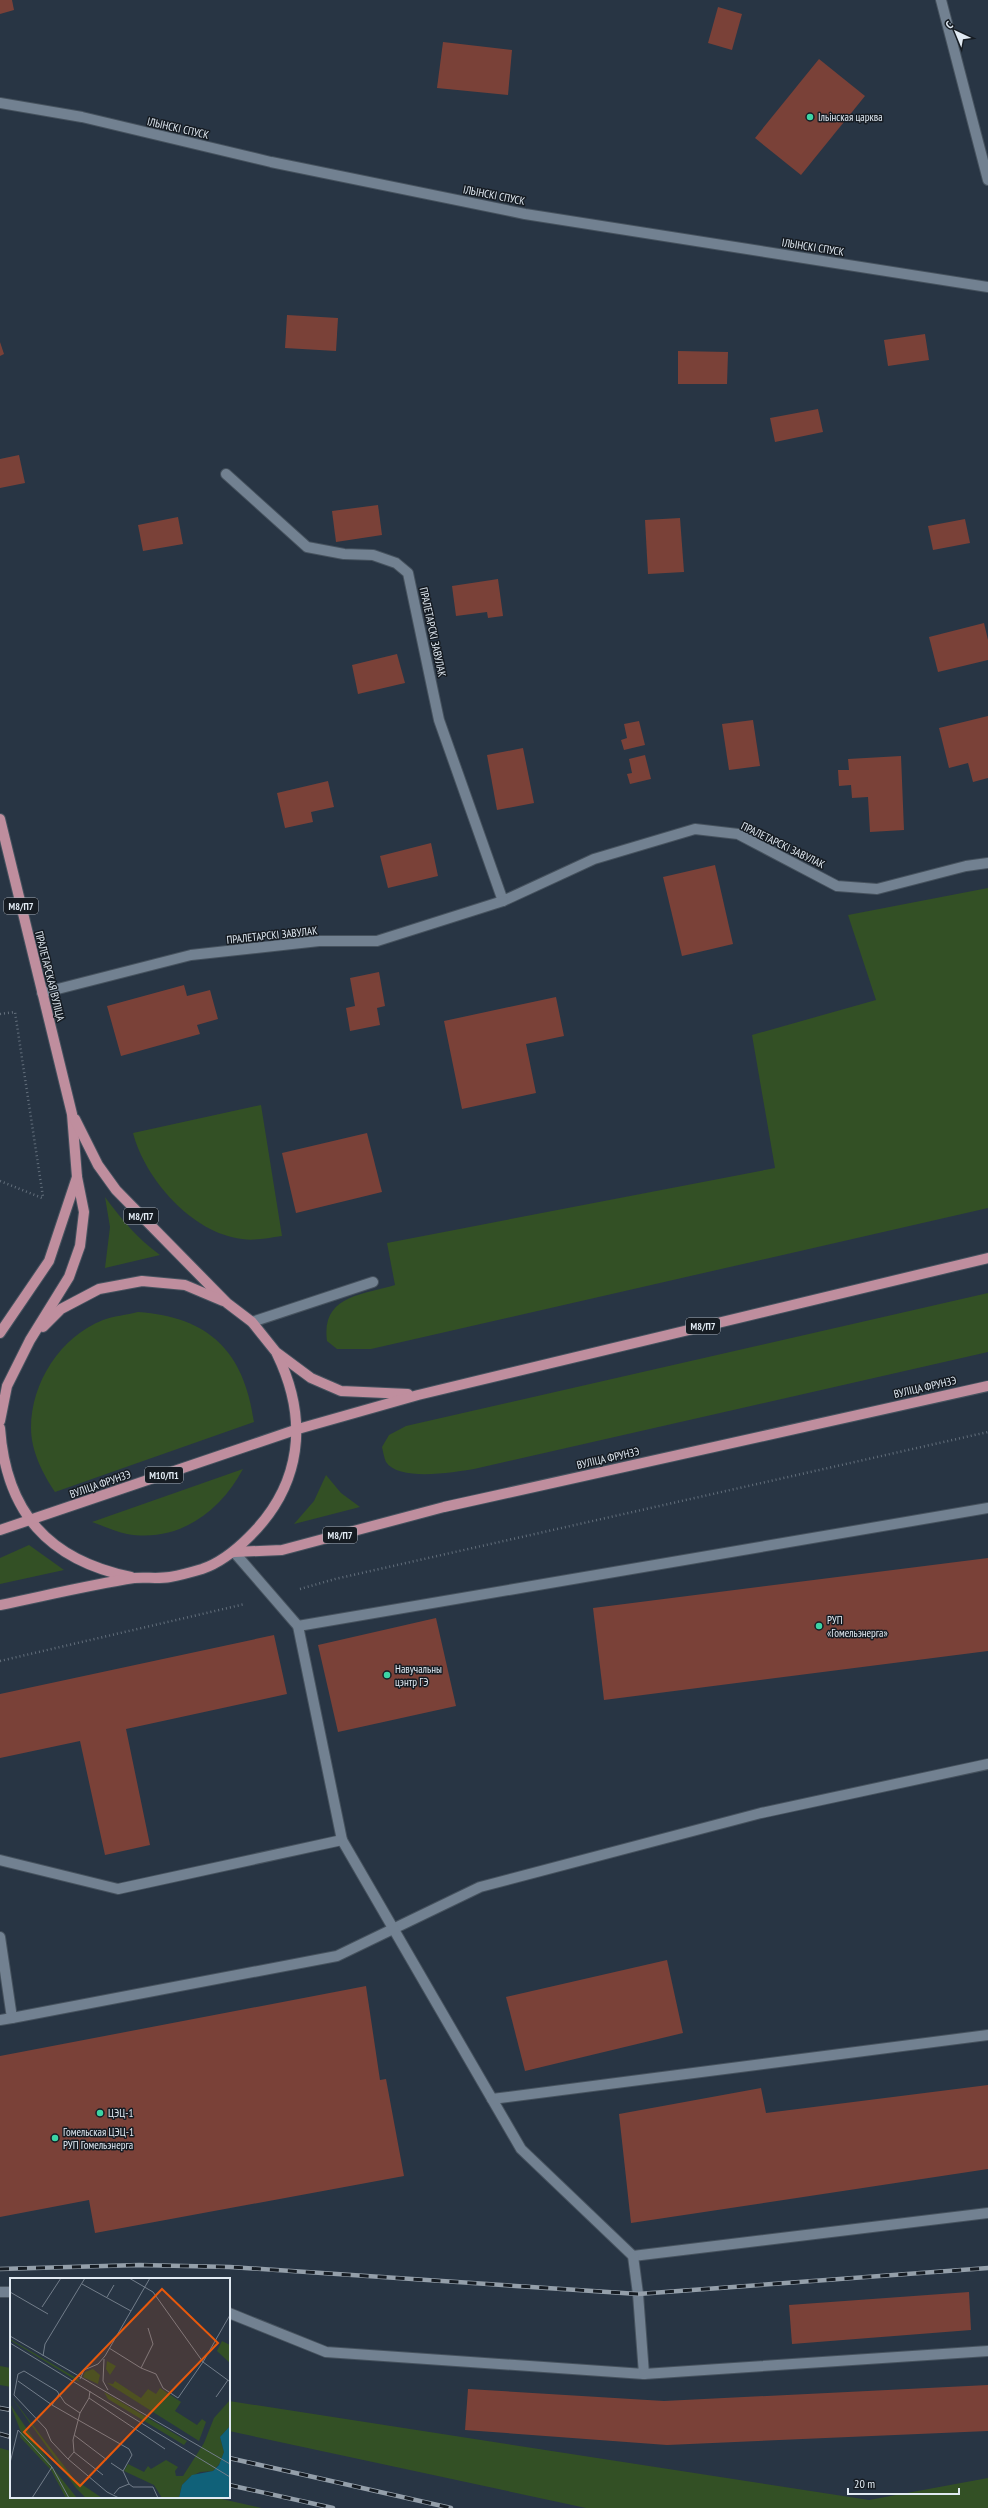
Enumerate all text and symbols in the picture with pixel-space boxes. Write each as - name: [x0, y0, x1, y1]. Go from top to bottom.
- north arrow: [936, 12, 976, 52]
- text: С: [942, 18, 956, 32]
- place label: Ільінская царква: [818, 110, 883, 124]
- marker: Ільінская царква: [805, 112, 815, 122]
- street label: ІЛЬІНСКІ СПУСК: [146, 114, 211, 142]
- street label: ІЛЬІНСКІ СПУСК: [462, 182, 527, 208]
- street label: ІЛЬІНСКІ СПУСК: [781, 235, 846, 259]
- street label: ПРАЛЕТАРСКІ ЗАВУЛАК: [417, 586, 449, 679]
- street label: ПРАЛЕТАРСКІ ЗАВУЛАК: [739, 819, 828, 872]
- road number: М8/П7: [4, 898, 38, 914]
- street label: ПРАЛЕТАРСКІ ЗАВУЛАК: [226, 923, 319, 947]
- street label: ПРАЛЕТАРСКАЯ ВУЛІЦА: [32, 930, 68, 1023]
- road number: М8/П7: [124, 1208, 158, 1224]
- road number: М8/П7: [686, 1318, 720, 1334]
- street label: ВУЛІЦА ФРУНЗЭ: [892, 1373, 958, 1401]
- street label: ВУЛІЦА ФРУНЗЭ: [575, 1444, 641, 1472]
- street label: ВУЛІЦА ФРУНЗЭ: [68, 1467, 132, 1501]
- road number: М10/П1: [145, 1467, 183, 1483]
- road number: М8/П7: [323, 1527, 357, 1543]
- place label: РУП «Гомельэнерга»: [827, 1613, 888, 1640]
- marker: РУП «Гомельэнерга»: [814, 1621, 824, 1631]
- place label: Навучальны цэнтр ГЭ: [395, 1662, 442, 1689]
- marker: Навучальны цэнтр ГЭ: [382, 1670, 392, 1680]
- place label: ЦЭЦ-1: [108, 2106, 133, 2120]
- marker: ЦЭЦ-1: [95, 2108, 105, 2118]
- place label: Гомельская ЦЭЦ-1 РУП Гомельэнерга: [63, 2125, 134, 2152]
- marker: Гомельская ЦЭЦ-1 РУП Гомельэнерга: [50, 2133, 60, 2143]
- inset map: [10, 2278, 230, 2498]
- scale bar: [848, 2470, 959, 2496]
- text: 20 m: [854, 2476, 875, 2491]

